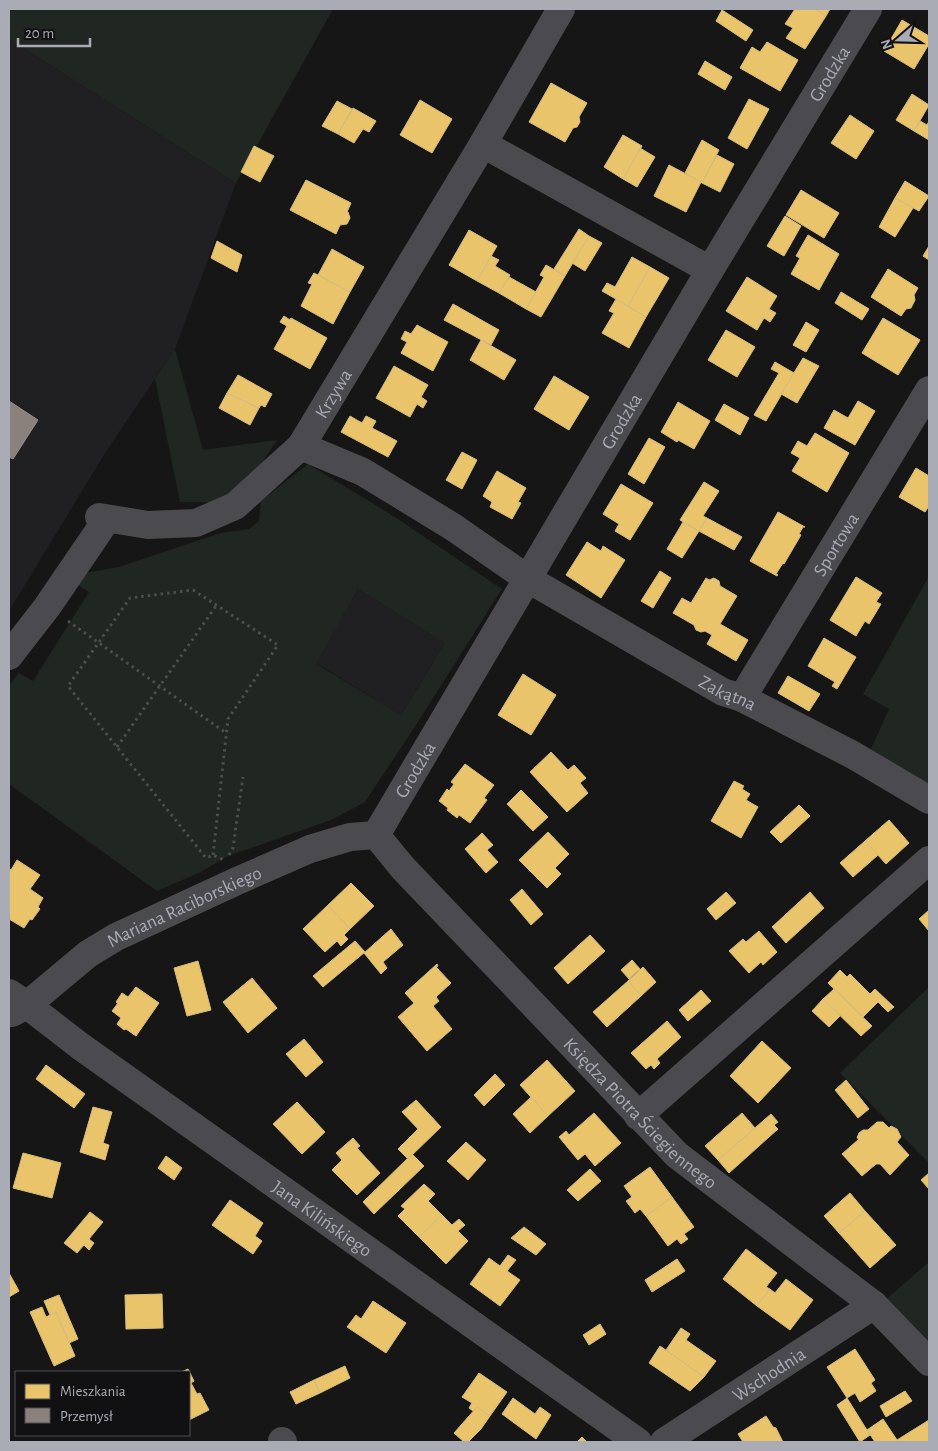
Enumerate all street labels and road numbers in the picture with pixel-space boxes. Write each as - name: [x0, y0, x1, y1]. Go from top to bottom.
- street label: Grodzka: [806, 43, 854, 105]
- street label: Krzywa: [312, 366, 356, 422]
- street label: Grodzka: [598, 390, 646, 453]
- street label: Sportowa: [810, 510, 863, 580]
- street label: Zakątna: [695, 672, 759, 715]
- street label: Grodzka: [392, 739, 440, 802]
- street label: Mariana Raciborskiego: [104, 863, 265, 951]
- street label: Księdza Piotra Ściegiennego: [559, 1035, 720, 1193]
- street label: Jana Kilińskiego: [268, 1178, 375, 1261]
- street label: Wschodnia: [730, 1344, 810, 1406]

